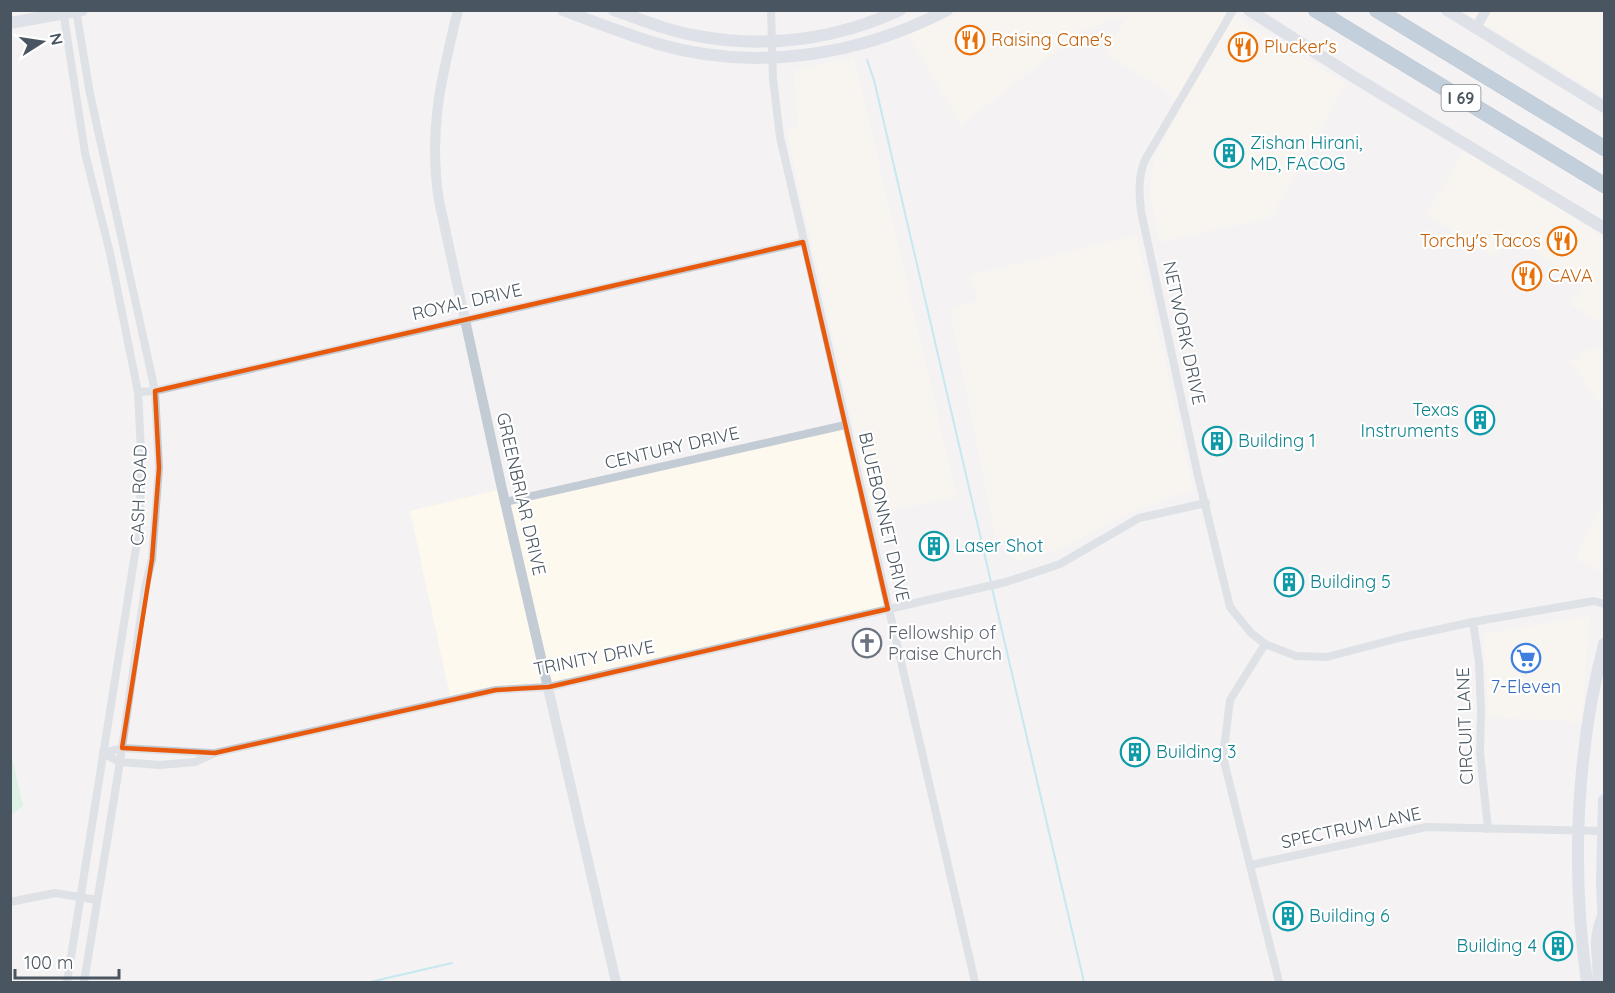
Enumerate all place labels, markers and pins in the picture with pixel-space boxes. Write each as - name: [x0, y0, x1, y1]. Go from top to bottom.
- restaurant icon: Raising Cane's: [954, 24, 986, 56]
- place label: Raising Cane's: [991, 28, 1112, 51]
- restaurant icon: Plucker's: [1227, 31, 1259, 63]
- place label: Plucker's: [1264, 35, 1337, 58]
- place label: Zishan Hirani, MD, FACOG: [1250, 131, 1363, 175]
- building icon: Zishan Hirani, MD, FACOG: [1213, 137, 1245, 169]
- restaurant icon: Torchy's Tacos: [1546, 225, 1578, 257]
- place label: Torchy's Tacos: [1420, 229, 1541, 252]
- restaurant icon: CAVA: [1511, 260, 1543, 292]
- place label: CAVA: [1548, 264, 1593, 287]
- place label: Texas Instruments: [1360, 398, 1459, 442]
- building icon: Texas Instruments: [1464, 404, 1496, 436]
- building icon: Building 1: [1201, 425, 1233, 457]
- place label: Building 1: [1238, 429, 1316, 452]
- building icon: Laser Shot: [918, 530, 950, 562]
- place label: Laser Shot: [955, 534, 1043, 557]
- building icon: Building 5: [1273, 566, 1305, 598]
- place label: Building 5: [1310, 570, 1391, 593]
- place label: Fellowship of Praise Church: [888, 621, 1002, 665]
- church icon: Fellowship of Praise Church: [851, 627, 883, 659]
- supermarket icon: 7-Eleven: [1510, 642, 1542, 674]
- place label: 7-Eleven: [1491, 675, 1561, 698]
- building icon: Building 3: [1119, 736, 1151, 768]
- place label: Building 3: [1156, 740, 1237, 763]
- building icon: Building 6: [1272, 900, 1304, 932]
- place label: Building 6: [1309, 904, 1390, 927]
- building icon: Building 4: [1542, 930, 1574, 962]
- place label: Building 4: [1456, 934, 1537, 957]

